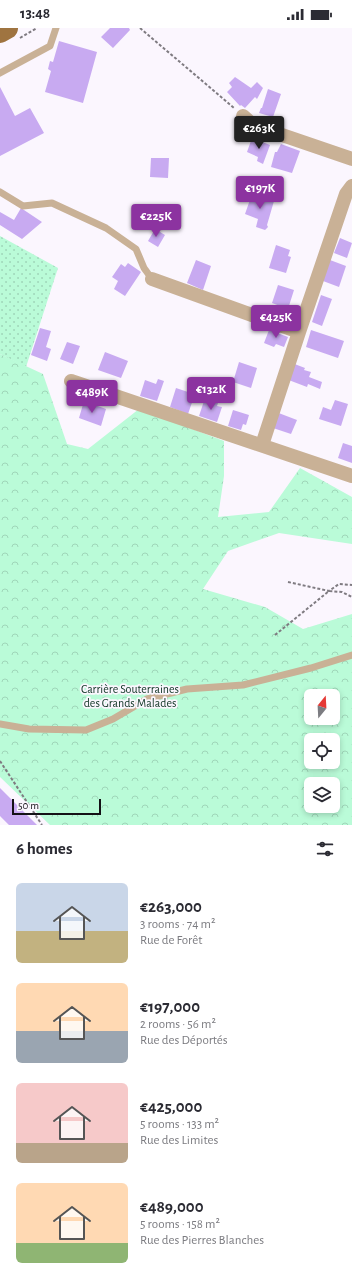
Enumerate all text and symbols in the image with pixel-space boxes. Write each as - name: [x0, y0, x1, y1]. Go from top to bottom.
- text: 13:48: [20, 6, 50, 21]
- pin: €263K: [231, 116, 287, 150]
- text: €263K: [243, 122, 275, 135]
- pin: €197K: [232, 176, 288, 210]
- text: €197K: [245, 182, 275, 195]
- pin: €225K: [128, 204, 184, 238]
- text: €225K: [140, 210, 172, 223]
- pin: €425K: [248, 305, 304, 339]
- text: €425K: [260, 311, 292, 324]
- pin: €132K: [183, 377, 239, 411]
- pin: €489K: [64, 380, 120, 414]
- text: €132K: [196, 383, 226, 396]
- text: €489K: [76, 386, 108, 399]
- park label: Carrière Souterraines des Grands Malades: [81, 683, 179, 709]
- north arrow: [304, 689, 340, 725]
- map controls: [304, 689, 340, 813]
- button: locate: [304, 733, 340, 769]
- button: layers: [304, 777, 340, 813]
- scale bar: [12, 797, 101, 816]
- text: 50 m: [18, 800, 39, 811]
- icon: filters: [314, 838, 336, 860]
- text: 6 homes: [16, 840, 72, 857]
- text: €263,000: [140, 898, 202, 915]
- icon: home: [48, 899, 96, 947]
- text: 3 rooms · 74 m²: [140, 918, 216, 931]
- text: Rue de Forêt: [140, 934, 202, 947]
- text: €197,000: [140, 998, 200, 1015]
- icon: home: [48, 999, 96, 1047]
- text: 2 rooms · 56 m²: [140, 1018, 216, 1031]
- text: Rue des Déportés: [140, 1034, 228, 1047]
- text: €425,000: [140, 1098, 202, 1115]
- icon: home: [48, 1099, 96, 1147]
- text: 5 rooms · 133 m²: [140, 1118, 219, 1131]
- text: Rue des Limites: [140, 1134, 218, 1147]
- text: €489,000: [140, 1198, 204, 1215]
- icon: home: [48, 1199, 96, 1247]
- text: 5 rooms · 158 m²: [140, 1218, 220, 1231]
- text: Rue des Pierres Blanches: [140, 1234, 264, 1247]

